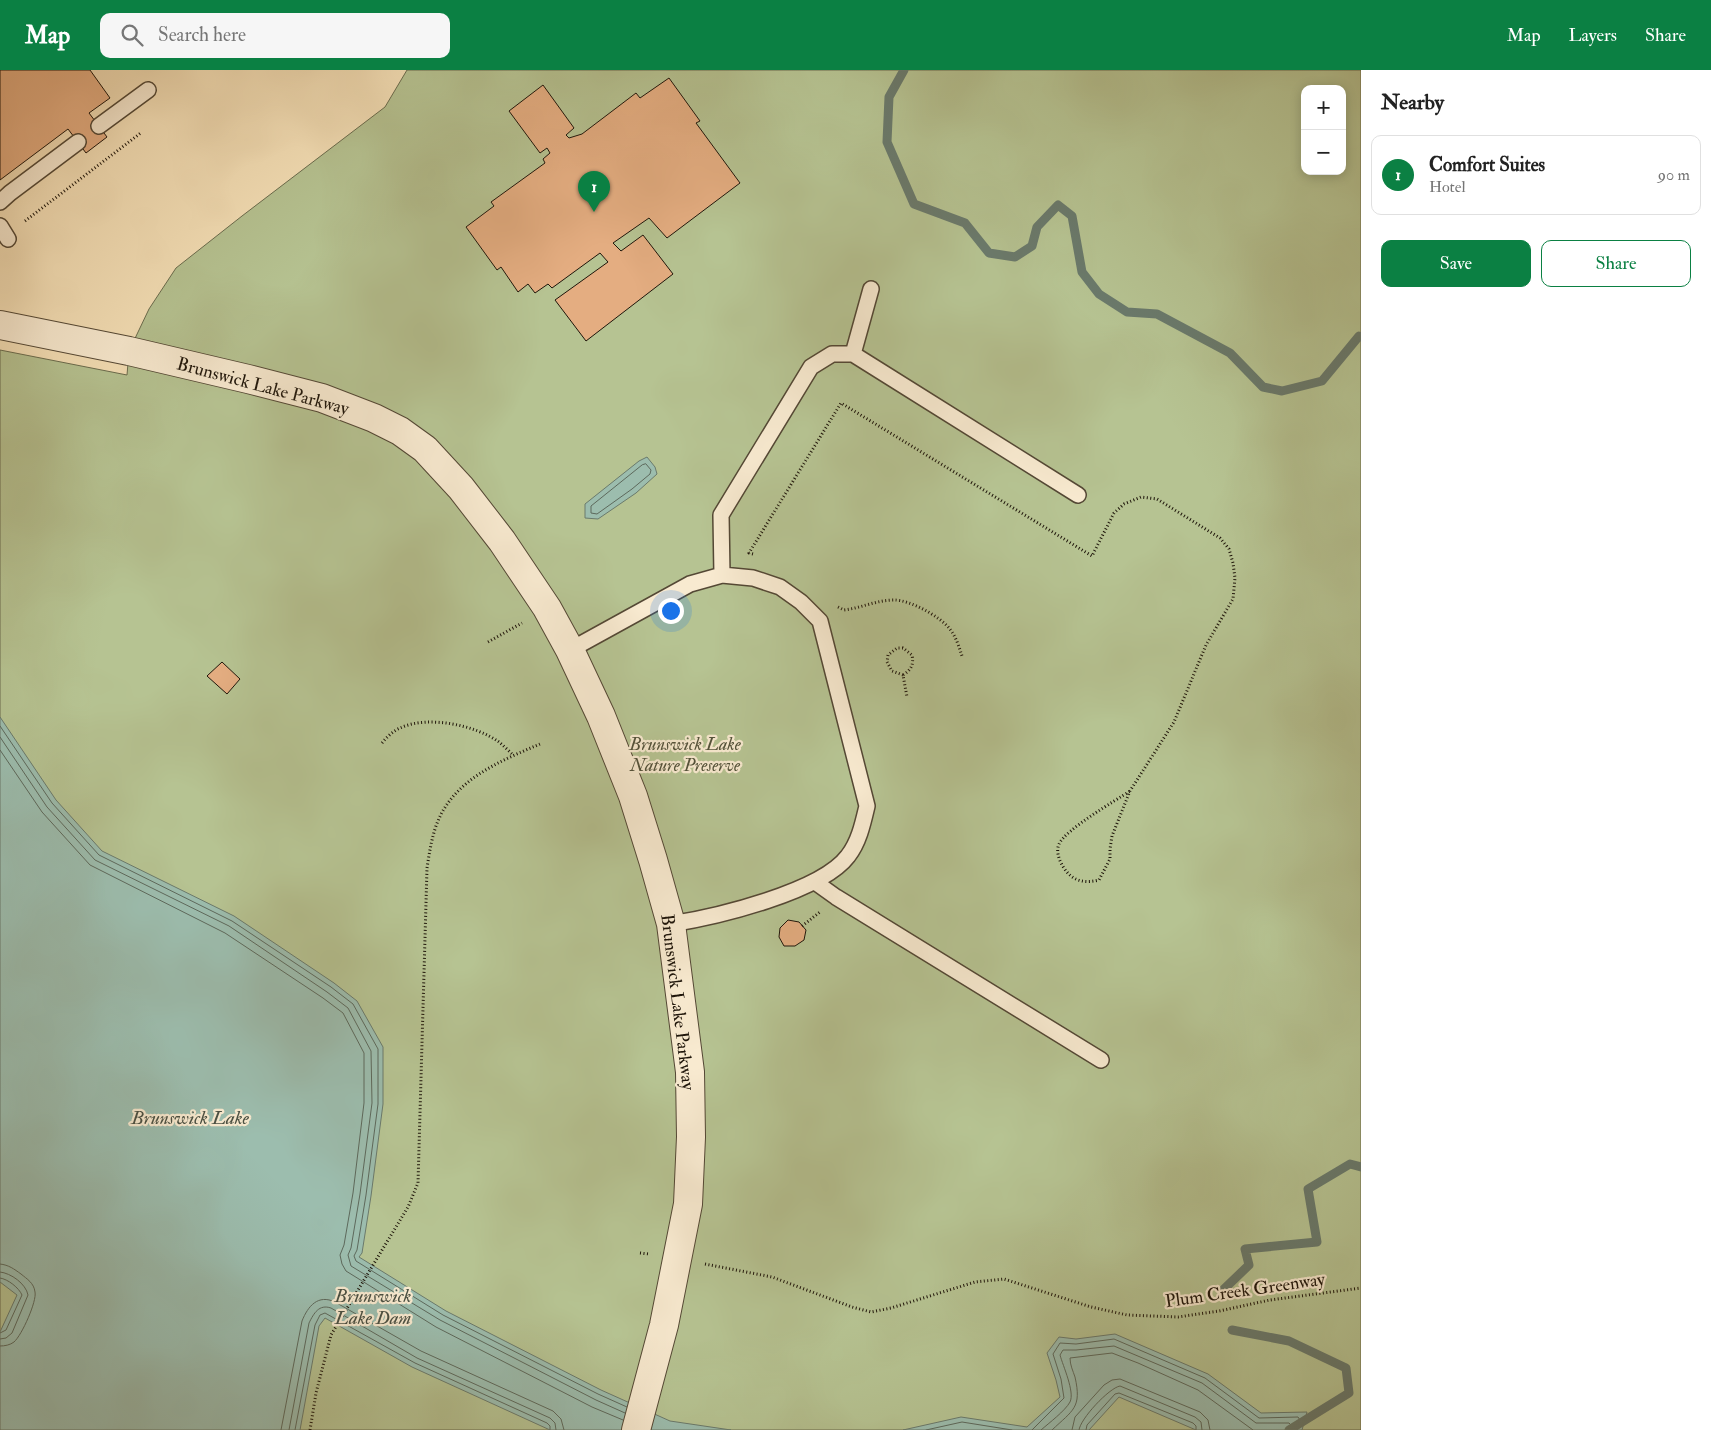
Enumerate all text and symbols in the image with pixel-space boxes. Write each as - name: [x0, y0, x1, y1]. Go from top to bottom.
- search box: [100, 13, 450, 58]
- text: Map: [25, 20, 70, 51]
- icon: search: [118, 21, 146, 49]
- text: Search here: [158, 23, 246, 47]
- text: Map: [1507, 24, 1541, 47]
- text: Layers: [1569, 24, 1617, 47]
- text: Share: [1645, 24, 1686, 47]
- map controls: [1301, 85, 1346, 175]
- button: +: [1301, 85, 1346, 130]
- text: Nearby: [1381, 89, 1444, 116]
- button: −: [1301, 130, 1346, 175]
- text: Comfort Suites: [1429, 153, 1545, 177]
- text: 1: [1395, 165, 1401, 185]
- text: 90 m: [1658, 165, 1690, 185]
- pin: 1: [578, 171, 610, 212]
- text: Hotel: [1429, 177, 1466, 197]
- button: Save: [1381, 240, 1531, 287]
- button: Share: [1541, 240, 1691, 287]
- street label: Brunswick Lake Parkway: [174, 352, 353, 421]
- your location: [658, 598, 684, 624]
- park label: Brunswick Lake Nature Preserve: [628, 733, 742, 777]
- street label: Brunswick Lake Parkway: [655, 913, 700, 1093]
- water label: Brunswick Lake: [130, 1106, 250, 1130]
- street label: Plum Creek Greenway: [1164, 1268, 1328, 1313]
- water label: Brunswick Lake Dam: [334, 1284, 412, 1330]

